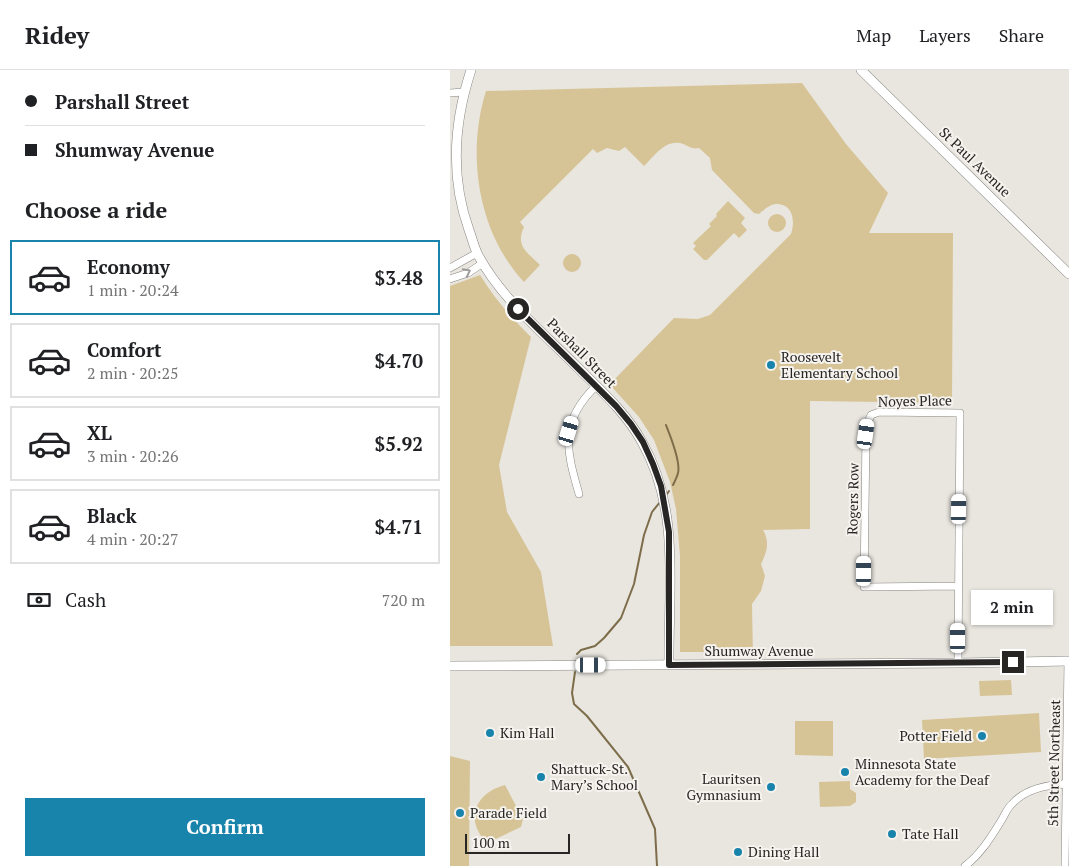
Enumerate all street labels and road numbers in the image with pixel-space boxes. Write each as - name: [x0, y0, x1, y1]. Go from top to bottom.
- street label: St Paul Avenue: [935, 123, 1015, 201]
- street label: Parshall Street: [543, 314, 622, 392]
- street label: Noyes Place: [878, 390, 952, 411]
- street label: Rogers Row: [842, 462, 863, 535]
- street label: Shumway Avenue: [704, 641, 814, 660]
- street label: 5th Street Northeast: [1043, 698, 1064, 827]

